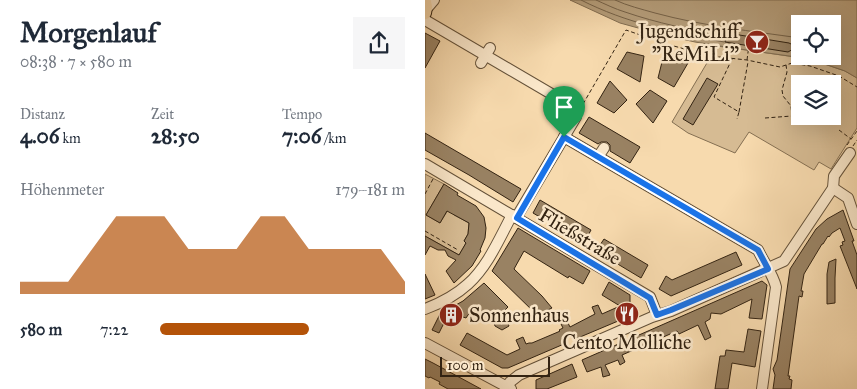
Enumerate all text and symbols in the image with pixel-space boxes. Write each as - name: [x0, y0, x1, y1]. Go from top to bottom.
- text: Morgenlauf: [20, 15, 157, 50]
- map controls: [791, 15, 841, 125]
- button: locate: [791, 15, 841, 65]
- button: share: [353, 17, 405, 69]
- place label: Jugendschiff "ReMiLi": [636, 19, 742, 66]
- bar icon: Jugendschiff "ReMiLi": [744, 29, 770, 55]
- text: 08:38 · 7 × 580 m: [20, 52, 132, 71]
- button: layers: [791, 75, 841, 125]
- pin: [543, 86, 585, 137]
- icon: arrive: [550, 93, 578, 121]
- text: Distanz: [20, 106, 65, 123]
- text: Zeit: [151, 106, 174, 123]
- text: Tempo: [282, 106, 322, 123]
- text: 4.06: [20, 123, 60, 149]
- text: 28:50: [151, 123, 200, 149]
- text: 7:06: [282, 123, 322, 149]
- text: km: [60, 130, 81, 147]
- text: /km: [322, 130, 347, 147]
- text: Höhenmeter: [20, 180, 104, 199]
- text: 179–181 m: [335, 180, 405, 199]
- street label: Fließstraße: [535, 202, 625, 270]
- restaurant icon: Cento Molliche: [614, 301, 640, 327]
- building icon: Sonnenhaus: [438, 302, 464, 328]
- place label: Sonnenhaus: [469, 303, 569, 327]
- text: 580 m: [20, 320, 62, 339]
- text: 7:22: [100, 320, 128, 339]
- place label: Cento Molliche: [563, 330, 691, 354]
- scale bar: [440, 354, 550, 377]
- text: 100 m: [447, 357, 484, 374]

